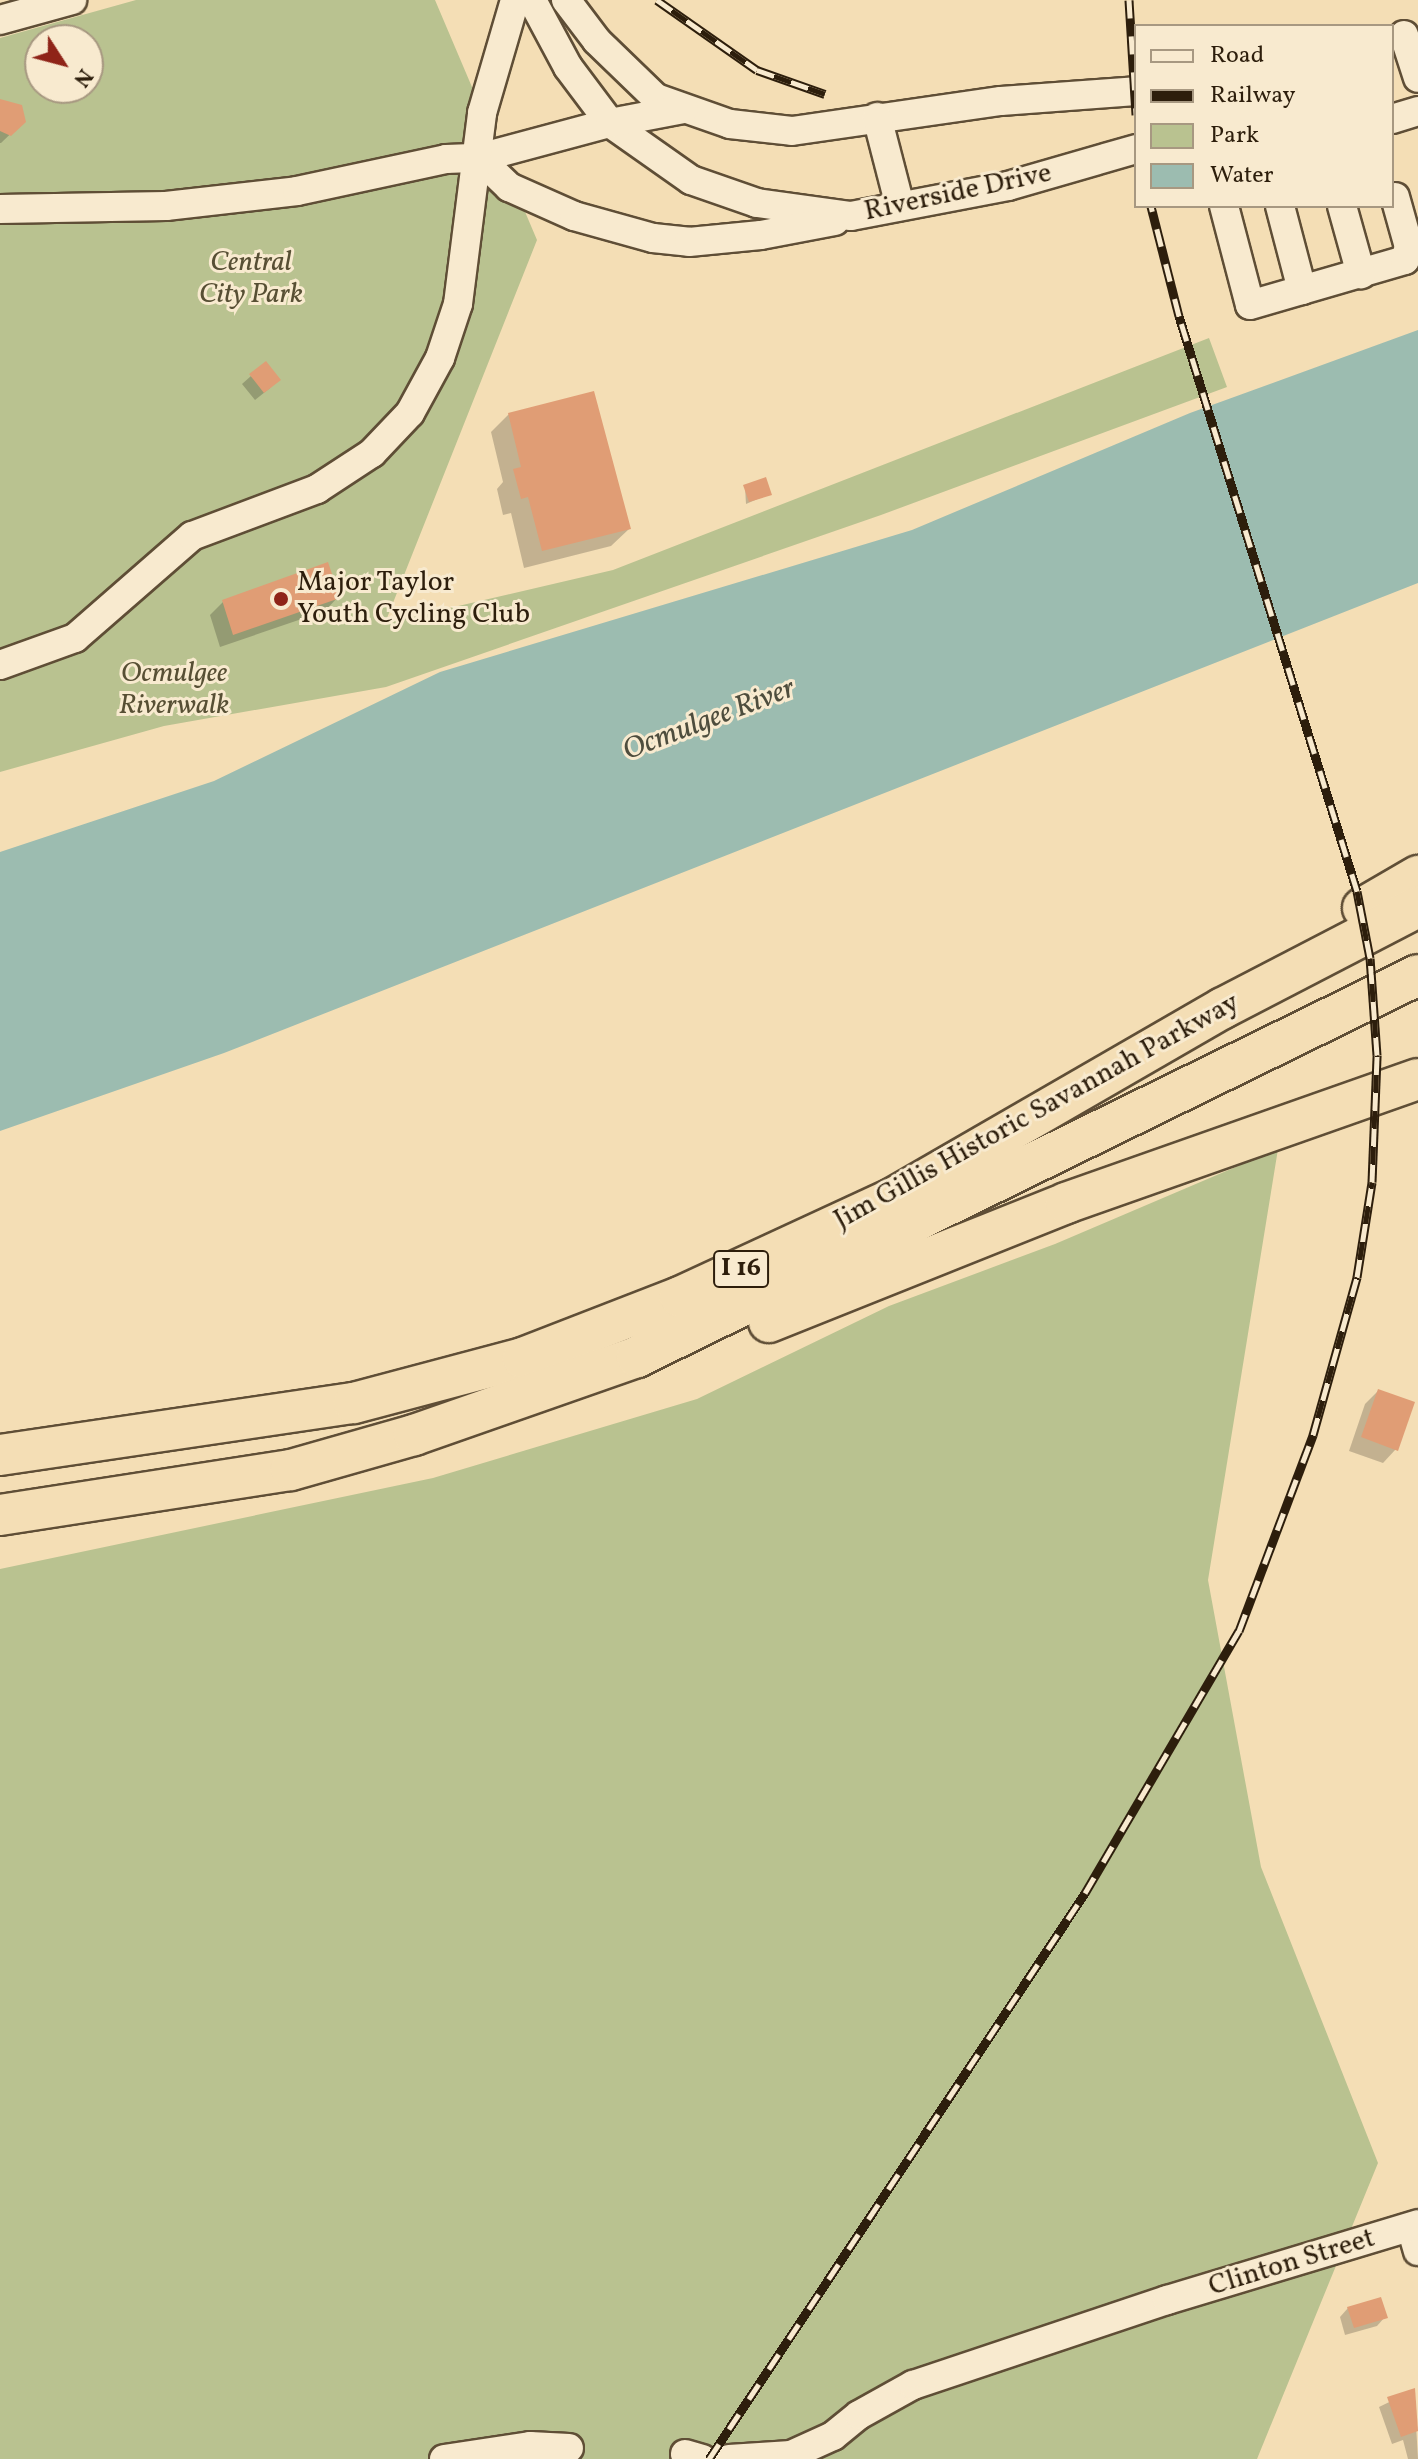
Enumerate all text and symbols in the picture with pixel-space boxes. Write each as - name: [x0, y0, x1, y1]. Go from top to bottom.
- north arrow: [24, 24, 104, 104]
- legend: [1134, 24, 1394, 208]
- text: Road: [1210, 39, 1264, 73]
- text: N: [65, 62, 99, 93]
- text: Railway: [1210, 79, 1296, 113]
- text: Park: [1210, 119, 1259, 153]
- street label: Riverside Drive: [861, 157, 1055, 229]
- text: Water: [1210, 159, 1274, 193]
- park label: Central City Park: [199, 246, 303, 312]
- place label: Major Taylor Youth Cycling Club: [297, 566, 530, 632]
- marker: Major Taylor Youth Cycling Club: [272, 590, 290, 608]
- park label: Ocmulgee Riverwalk: [119, 657, 229, 723]
- water label: Ocmulgee River: [618, 671, 800, 769]
- street label: Jim Gillis Historic Savannah Parkway: [829, 986, 1245, 1238]
- road number: I 16: [713, 1247, 769, 1291]
- street label: Clinton Street: [1205, 2222, 1379, 2304]

